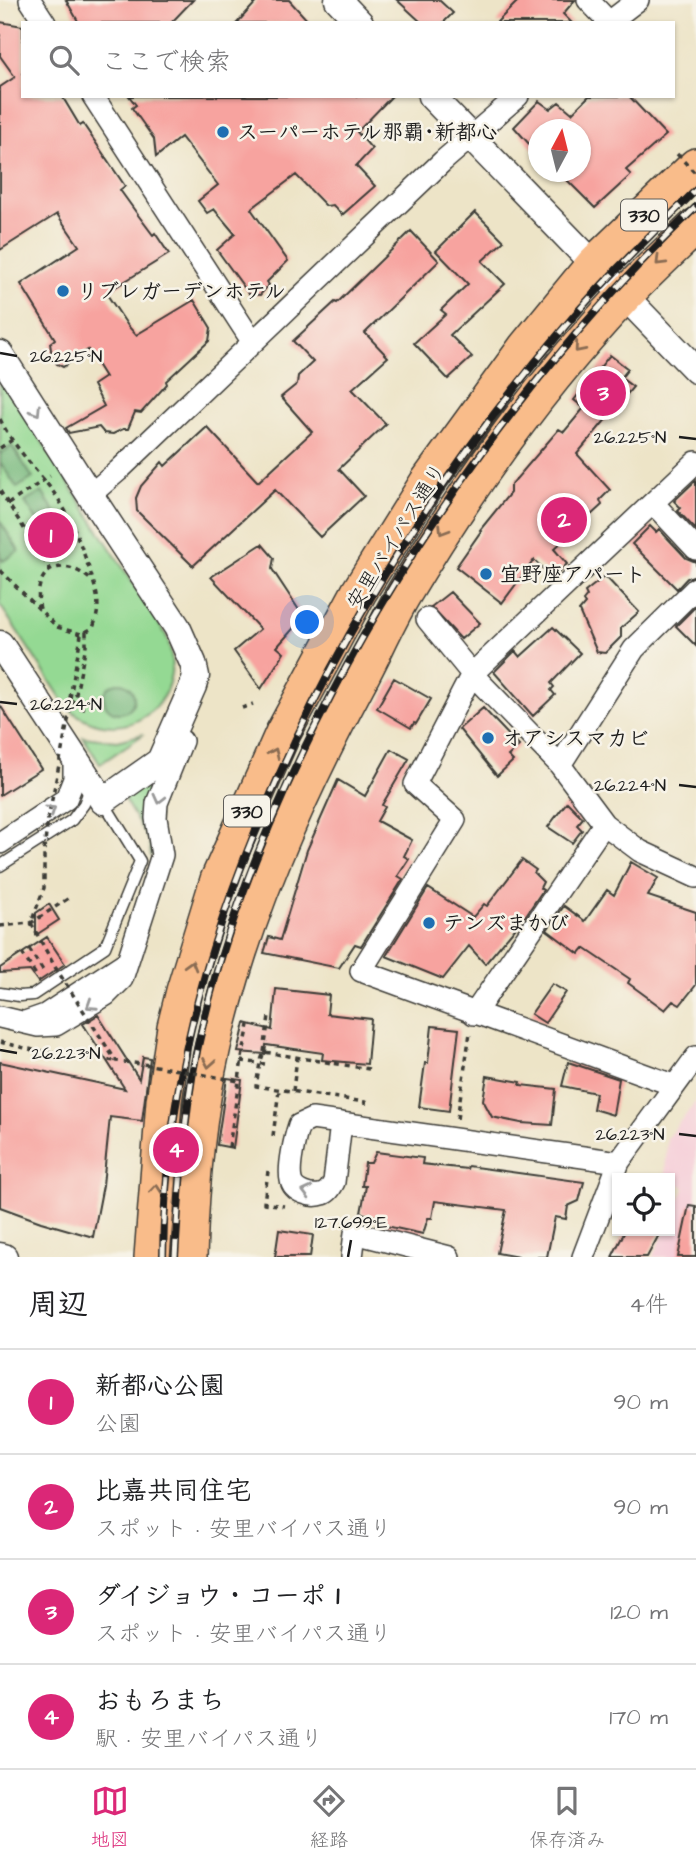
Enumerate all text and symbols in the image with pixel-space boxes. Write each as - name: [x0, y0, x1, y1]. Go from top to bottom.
- search box: [21, 21, 675, 98]
- icon: search: [45, 41, 83, 79]
- text: ここで検索: [101, 44, 231, 80]
- place label: スーパーホテル那覇･新都心: [237, 118, 497, 147]
- north arrow: [528, 119, 591, 182]
- marker: スーパーホテル那覇･新都心: [215, 124, 231, 140]
- road number: 330: [621, 200, 667, 230]
- one-way arrow: [655, 253, 668, 266]
- place label: リブレガーデンホテル: [77, 277, 286, 306]
- marker: リブレガーデンホテル: [55, 283, 71, 299]
- one-way arrow: [575, 340, 587, 353]
- text: 26.225°N: [30, 344, 102, 369]
- pin: 3: [580, 367, 626, 419]
- one-way arrow: [28, 404, 41, 417]
- text: 26.225°N: [594, 425, 666, 450]
- street label: 安里バイパス通り: [340, 458, 453, 615]
- pin: 2: [541, 494, 587, 546]
- pin: 1: [28, 509, 74, 561]
- one-way arrow: [439, 523, 452, 536]
- place label: 宜野座アパート: [500, 560, 646, 589]
- marker: 宜野座アパート: [478, 566, 494, 582]
- your location: [290, 605, 324, 639]
- text: 26.224°N: [30, 692, 102, 717]
- place label: オアシスマカビ: [502, 724, 649, 753]
- marker: オアシスマカビ: [480, 730, 496, 746]
- one-way arrow: [266, 748, 280, 760]
- text: 26.224°N: [594, 773, 666, 798]
- one-way arrow: [153, 793, 167, 805]
- road number: 330: [224, 796, 270, 826]
- one-way arrow: [43, 806, 56, 819]
- place label: テンズまかび: [443, 909, 569, 938]
- marker: テンズまかび: [421, 915, 437, 931]
- one-way arrow: [183, 959, 197, 971]
- one-way arrow: [86, 996, 99, 1009]
- text: 26.223°N: [31, 1041, 101, 1066]
- one-way arrow: [203, 1057, 218, 1069]
- text: 26.223°N: [595, 1122, 665, 1147]
- pin: 4: [153, 1124, 199, 1176]
- map controls: [612, 1173, 675, 1236]
- button: locate: [612, 1173, 675, 1236]
- one-way arrow: [148, 1183, 163, 1194]
- one-way arrow: [302, 1186, 314, 1200]
- text: 127.699°E: [315, 1210, 388, 1235]
- text: 周辺: [28, 1284, 88, 1326]
- text: 4件: [629, 1289, 668, 1321]
- text: 新都心公園: [95, 1368, 225, 1404]
- text: 1: [50, 1386, 52, 1418]
- text: 90 m: [613, 1386, 668, 1418]
- text: 公園: [95, 1408, 141, 1440]
- text: 比嘉共同住宅: [95, 1473, 251, 1509]
- text: 2: [44, 1491, 58, 1523]
- text: 90 m: [613, 1491, 668, 1523]
- text: スポット · 安里バイパス通り: [95, 1513, 392, 1545]
- text: ダイジョウ・コーポ 1: [95, 1578, 340, 1614]
- text: 3: [45, 1596, 57, 1628]
- text: 120 m: [610, 1596, 668, 1628]
- text: スポット · 安里バイパス通り: [95, 1618, 392, 1650]
- text: おもろまち: [95, 1683, 225, 1719]
- text: 4: [43, 1701, 59, 1733]
- text: 170 m: [609, 1701, 668, 1733]
- text: 駅 · 安里バイパス通り: [95, 1723, 323, 1755]
- tab: 地図: [91, 1782, 129, 1854]
- tab: 経路: [310, 1782, 348, 1854]
- tab: 保存済み: [529, 1782, 605, 1854]

